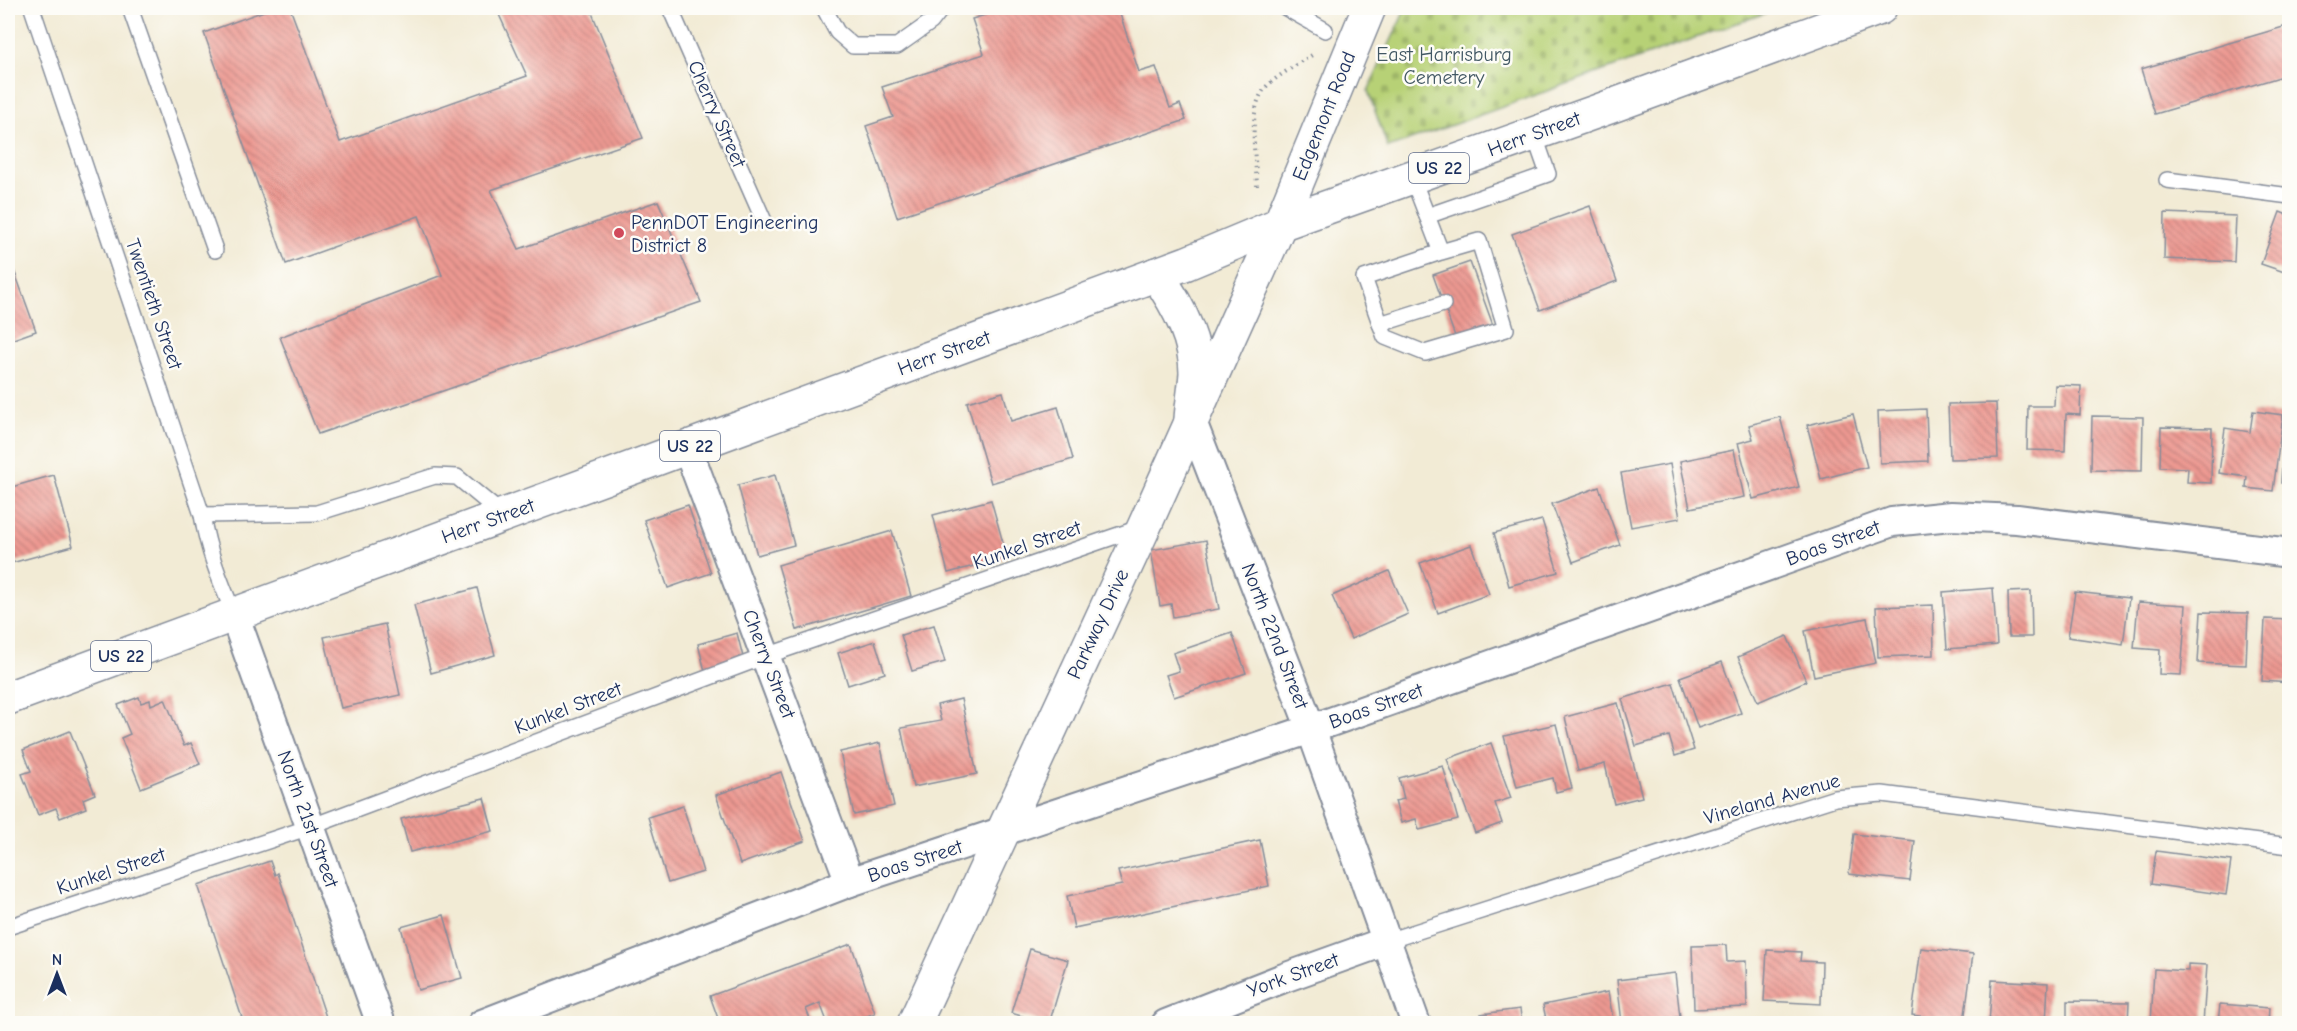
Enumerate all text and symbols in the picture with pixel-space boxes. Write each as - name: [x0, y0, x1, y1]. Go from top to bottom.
- park label: East Harrisburg Cemetery: [1376, 43, 1512, 89]
- street label: Edgemont Road: [1288, 48, 1360, 184]
- street label: Cherry Street: [683, 57, 751, 172]
- street label: Herr Street: [1484, 106, 1585, 161]
- road number: US 22: [1409, 153, 1469, 183]
- place label: PennDOT Engineering District 8: [631, 211, 819, 257]
- marker: PennDOT Engineering District 8: [612, 226, 626, 240]
- street label: Twentieth Street: [121, 236, 188, 374]
- street label: Herr Street: [894, 325, 995, 380]
- road number: US 22: [660, 431, 720, 461]
- street label: Herr Street: [438, 493, 539, 548]
- street label: Kunkel Street: [970, 515, 1085, 574]
- street label: Boas Street: [1783, 515, 1884, 571]
- street label: North 22nd Street: [1237, 560, 1314, 713]
- street label: Parkway Drive: [1062, 565, 1134, 683]
- street label: Cherry Street: [738, 606, 801, 723]
- road number: US 22: [91, 641, 151, 671]
- street label: Kunkel Street: [511, 677, 626, 739]
- street label: Boas Street: [1326, 678, 1427, 734]
- street label: North 21st Street: [273, 747, 344, 892]
- street label: Vineland Avenue: [1701, 769, 1843, 829]
- street label: Boas Street: [865, 834, 967, 887]
- street label: Kunkel Street: [54, 842, 169, 899]
- north arrow: [27, 944, 87, 1004]
- street label: York Street: [1244, 947, 1343, 1002]
- text: N: [52, 951, 62, 969]

